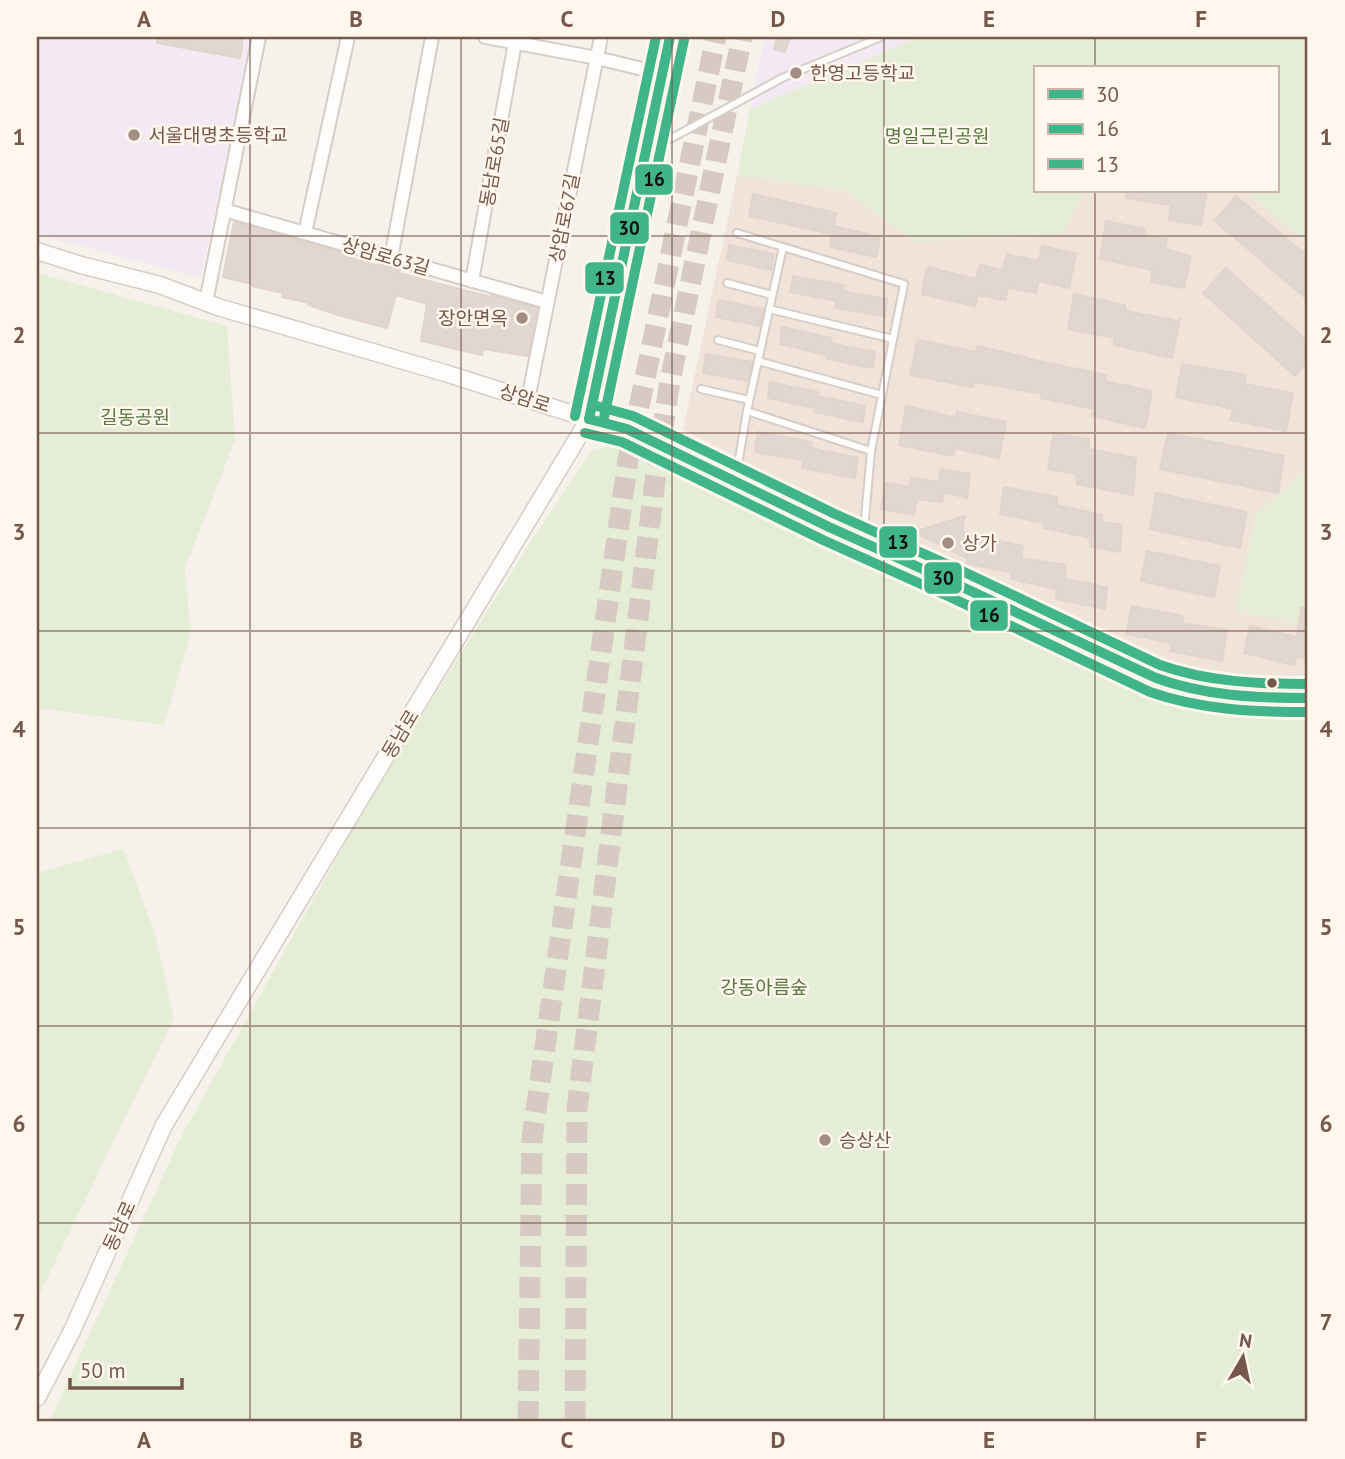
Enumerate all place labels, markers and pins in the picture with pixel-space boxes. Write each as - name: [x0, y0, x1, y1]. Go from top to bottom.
- place label: 한영고등학교: [810, 61, 915, 85]
- marker: 한영고등학교: [788, 65, 804, 81]
- place label: 서울대명초등학교: [148, 123, 288, 147]
- marker: 서울대명초등학교: [126, 127, 142, 143]
- place label: 장안면옥: [438, 306, 508, 330]
- marker: 장안면옥: [514, 310, 530, 326]
- place label: 상가: [962, 531, 997, 555]
- marker: 상가: [940, 535, 956, 551]
- unlabelled marker: [1265, 676, 1279, 690]
- place label: 승상산: [839, 1128, 891, 1152]
- marker: 승상산: [817, 1132, 833, 1148]

